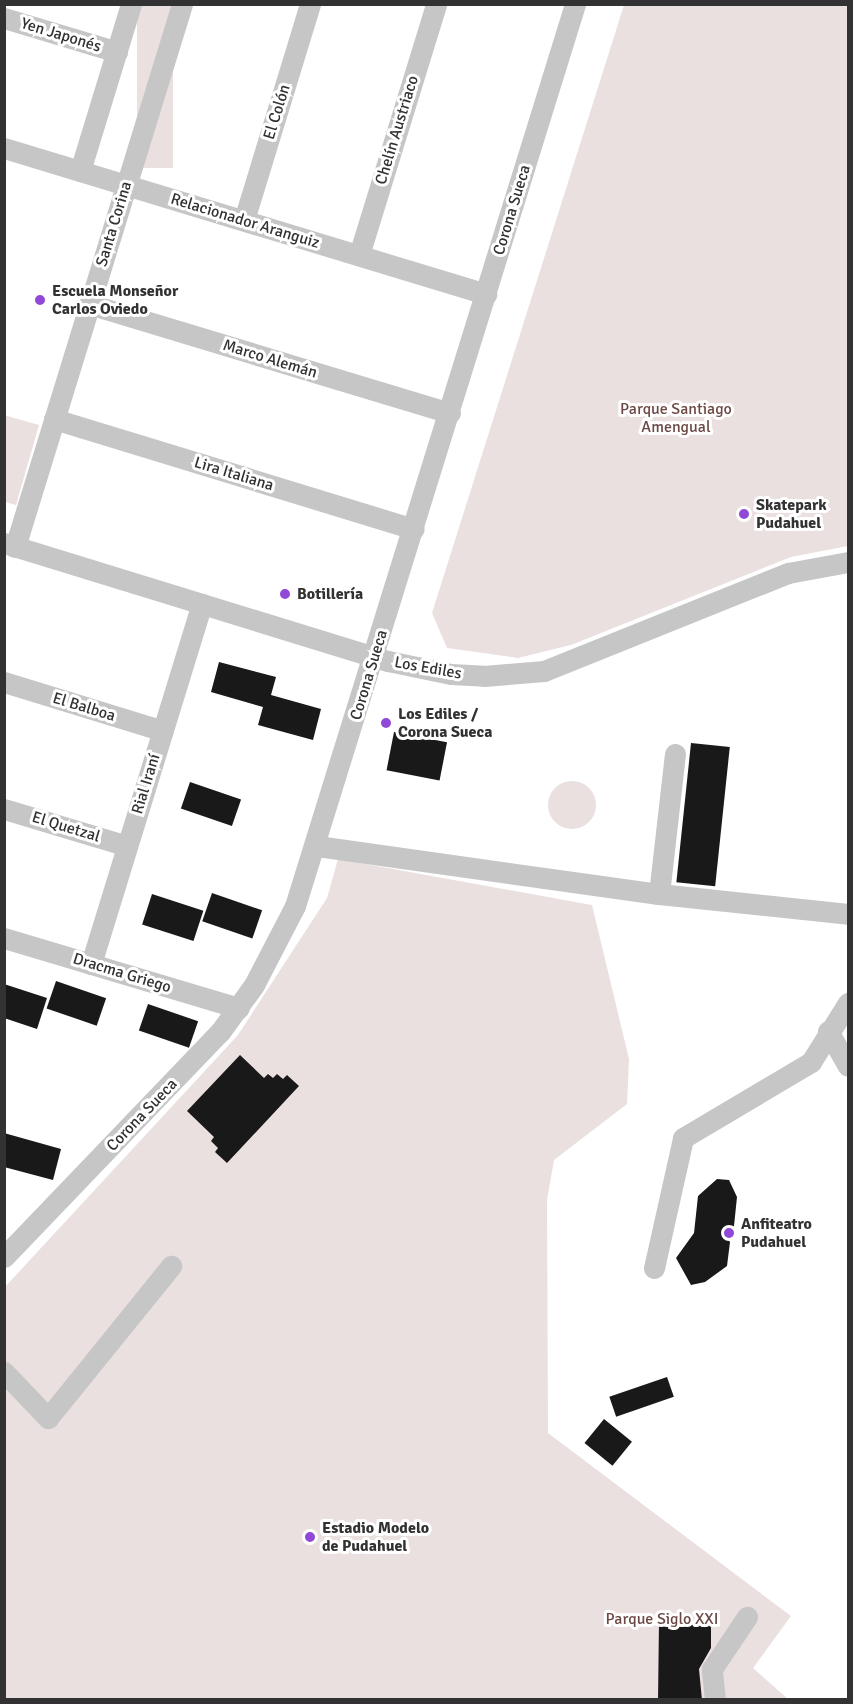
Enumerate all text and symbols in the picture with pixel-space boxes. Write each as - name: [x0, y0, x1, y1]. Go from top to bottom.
- street label: Yen Japonés: [19, 14, 103, 56]
- street label: Chelín Austriaco: [371, 73, 423, 187]
- street label: El Colón: [260, 82, 294, 142]
- street label: Corona Sueca: [489, 163, 535, 257]
- street label: Santa Corina: [92, 179, 136, 269]
- street label: Relacionador Aranguiz: [168, 189, 322, 253]
- place label: Escuela Monseñor Carlos Oviedo: [52, 281, 178, 319]
- marker: Escuela Monseñor Carlos Oviedo: [33, 293, 47, 307]
- street label: Marco Alemán: [220, 336, 320, 382]
- park label: Parque Santiago Amengual: [620, 399, 732, 437]
- street label: Lira Italiana: [192, 453, 276, 495]
- place label: Skatepark Pudahuel: [756, 495, 827, 533]
- marker: Skatepark Pudahuel: [737, 507, 751, 521]
- place label: Botillería: [297, 584, 363, 604]
- marker: Botillería: [278, 587, 292, 601]
- street label: Corona Sueca: [346, 628, 392, 722]
- street label: Los Ediles: [393, 653, 463, 683]
- street label: El Balboa: [50, 688, 118, 726]
- place label: Los Ediles / Corona Sueca: [398, 704, 492, 742]
- marker: Los Ediles / Corona Sueca: [379, 716, 393, 730]
- street label: Rial Iraní: [128, 752, 164, 816]
- street label: El Quetzal: [30, 808, 102, 846]
- street label: Dracma Griego: [71, 949, 173, 997]
- street label: Corona Sueca: [103, 1075, 181, 1155]
- place label: Anfiteatro Pudahuel: [741, 1214, 812, 1252]
- marker: Anfiteatro Pudahuel: [722, 1226, 736, 1240]
- place label: Estadio Modelo de Pudahuel: [322, 1518, 429, 1556]
- marker: Estadio Modelo de Pudahuel: [303, 1530, 317, 1544]
- park label: Parque Siglo XXI: [606, 1609, 718, 1629]

